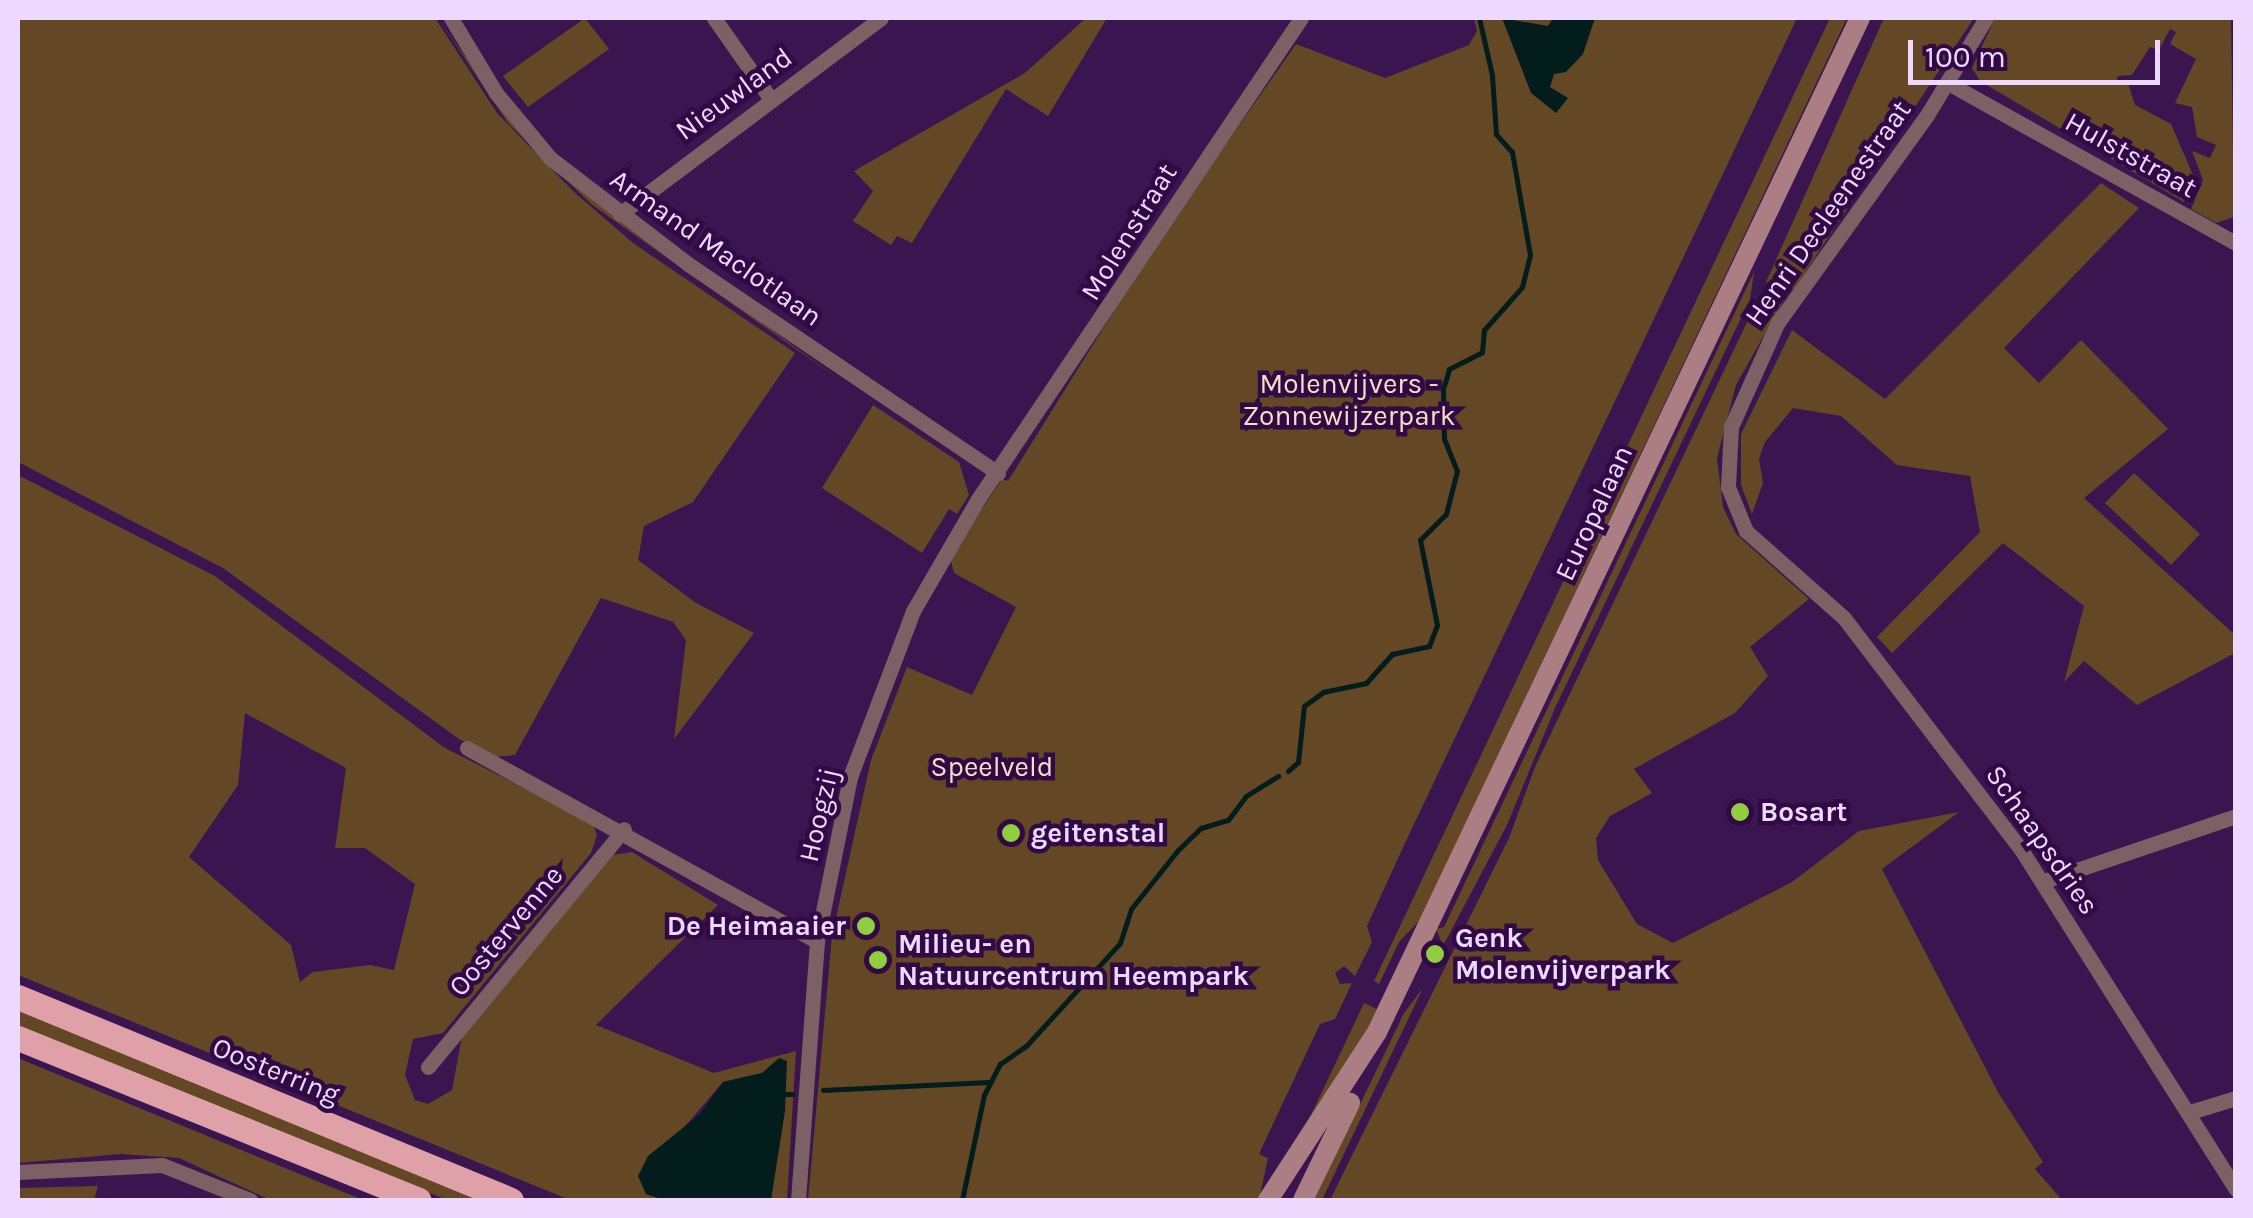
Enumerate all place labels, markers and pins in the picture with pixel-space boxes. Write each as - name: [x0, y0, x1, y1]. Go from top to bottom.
- place label: Bosart: [1760, 795, 1847, 829]
- marker: Bosart: [1729, 801, 1751, 823]
- place label: geitenstal: [1031, 816, 1165, 850]
- marker: geitenstal: [1000, 822, 1022, 844]
- place label: De Heimaaier: [667, 909, 846, 943]
- marker: De Heimaaier: [855, 915, 877, 937]
- place label: Genk Molenvijverpark: [1455, 921, 1671, 987]
- place label: Milieu- en Natuurcentrum Heempark: [898, 927, 1249, 993]
- marker: Genk Molenvijverpark: [1424, 943, 1446, 965]
- marker: Milieu- en Natuurcentrum Heempark: [867, 949, 889, 971]

